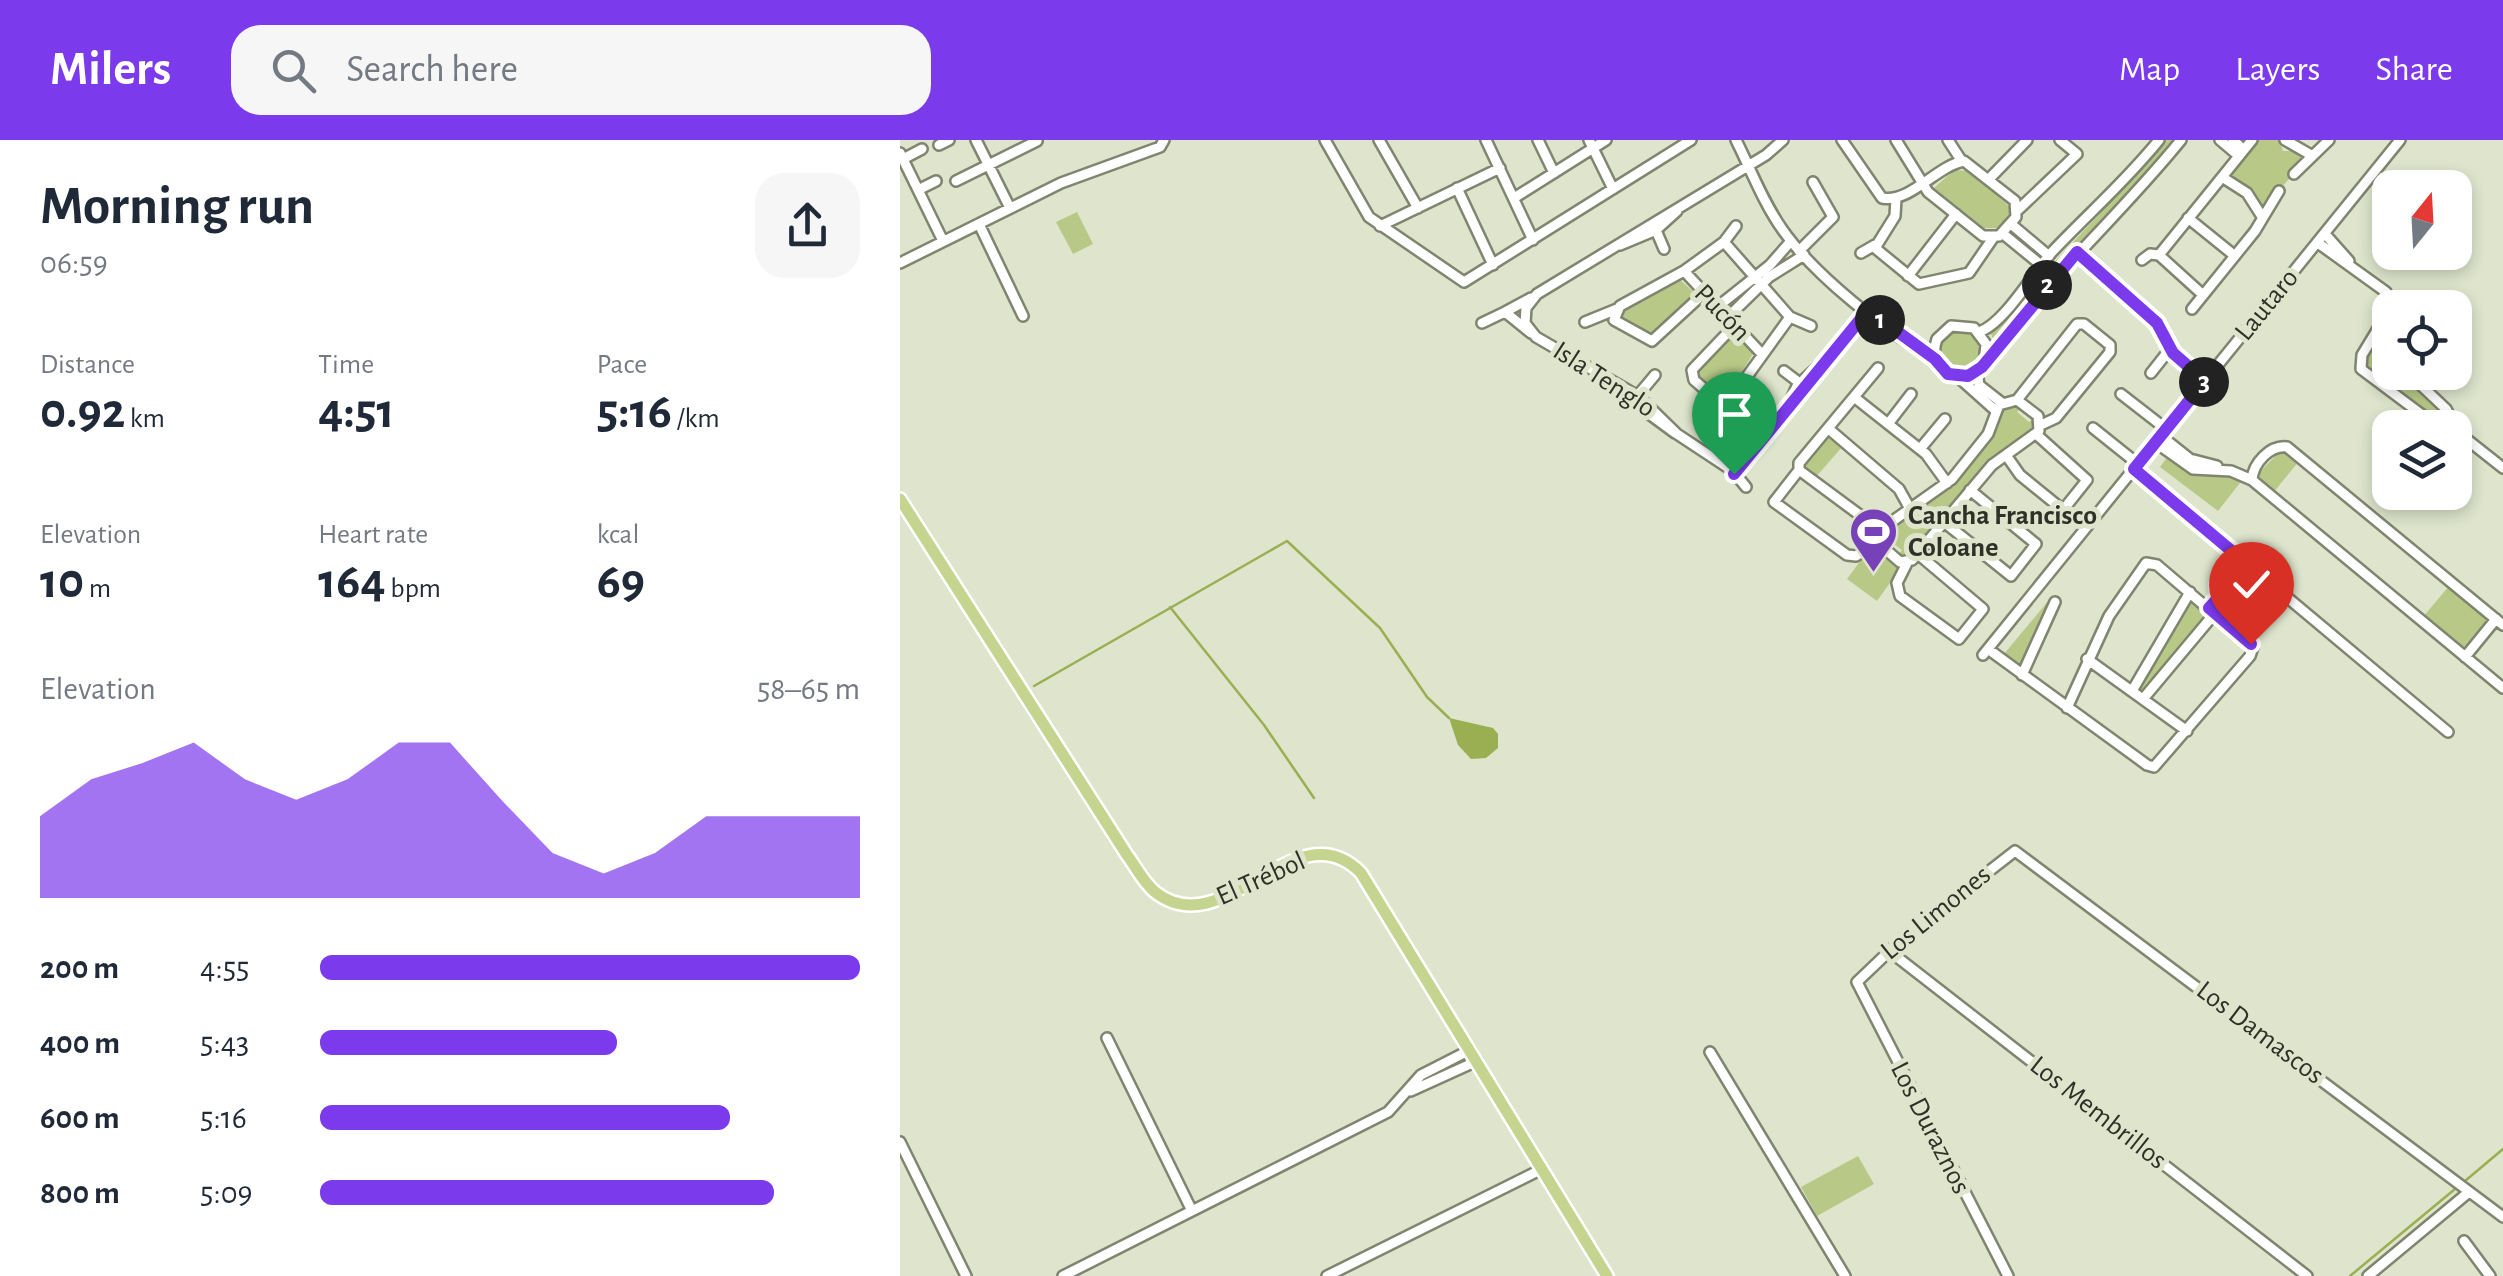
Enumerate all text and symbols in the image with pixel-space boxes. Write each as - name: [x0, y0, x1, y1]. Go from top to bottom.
- search box: [231, 25, 931, 115]
- icon: search: [266, 43, 321, 98]
- text: Milers: [50, 46, 171, 94]
- text: Search here: [346, 51, 518, 89]
- text: Map: [2119, 52, 2180, 87]
- text: Layers: [2235, 52, 2320, 87]
- text: Share: [2375, 52, 2453, 87]
- north arrow: [2372, 170, 2472, 270]
- map controls: [2372, 170, 2472, 510]
- button: share: [755, 173, 860, 278]
- text: Morning run: [40, 179, 314, 234]
- text: 06:59: [40, 247, 108, 279]
- pin: 2: [2022, 260, 2072, 310]
- street label: Lautaro: [2230, 264, 2304, 346]
- text: 2: [2040, 271, 2054, 299]
- street label: Pucón: [1689, 279, 1755, 347]
- button: locate: [2372, 290, 2472, 390]
- pin: 1: [1855, 295, 1905, 345]
- text: 1: [1875, 306, 1885, 334]
- street label: Isla Tenglo: [1548, 337, 1660, 423]
- text: Distance: [40, 351, 135, 379]
- text: Time: [318, 351, 374, 379]
- text: Pace: [597, 351, 647, 379]
- pin: 3: [2179, 357, 2229, 407]
- text: 3: [2198, 368, 2210, 396]
- pin: [1692, 372, 1777, 475]
- text: 0.92: [40, 387, 125, 437]
- text: 4:51: [318, 387, 395, 437]
- text: 5:16: [597, 387, 672, 437]
- icon: arrive: [1707, 387, 1762, 442]
- text: km: [125, 405, 165, 433]
- text: /km: [672, 405, 720, 433]
- button: layers: [2372, 410, 2472, 510]
- place label: Cancha Francisco Coloane: [1908, 502, 2097, 562]
- sports icon: Cancha Francisco Coloane: [1847, 506, 1899, 574]
- text: Elevation: [40, 521, 141, 549]
- text: Heart rate: [318, 521, 428, 549]
- text: kcal: [597, 521, 639, 549]
- pin: [2209, 542, 2294, 645]
- text: 10: [40, 557, 84, 607]
- text: 164: [318, 557, 386, 607]
- text: 69: [597, 557, 645, 607]
- icon: check: [2224, 557, 2279, 612]
- text: m: [84, 575, 111, 603]
- text: bpm: [386, 575, 441, 603]
- text: Elevation: [40, 673, 156, 705]
- text: 58–65 m: [757, 673, 860, 705]
- street label: El Trébol: [1212, 847, 1310, 911]
- street label: Los Limones: [1876, 861, 1996, 965]
- text: 200 m: [40, 952, 119, 984]
- text: 4:55: [200, 952, 249, 984]
- street label: Los Damascos: [2191, 976, 2329, 1090]
- text: 400 m: [40, 1027, 120, 1059]
- text: 5:43: [200, 1027, 249, 1059]
- street label: Los Membrillos: [2024, 1051, 2172, 1175]
- street label: Los Duraznos: [1885, 1058, 1975, 1198]
- text: 600 m: [40, 1102, 119, 1134]
- text: 5:16: [200, 1102, 247, 1134]
- text: 800 m: [40, 1177, 120, 1209]
- text: 5:09: [200, 1177, 253, 1209]

